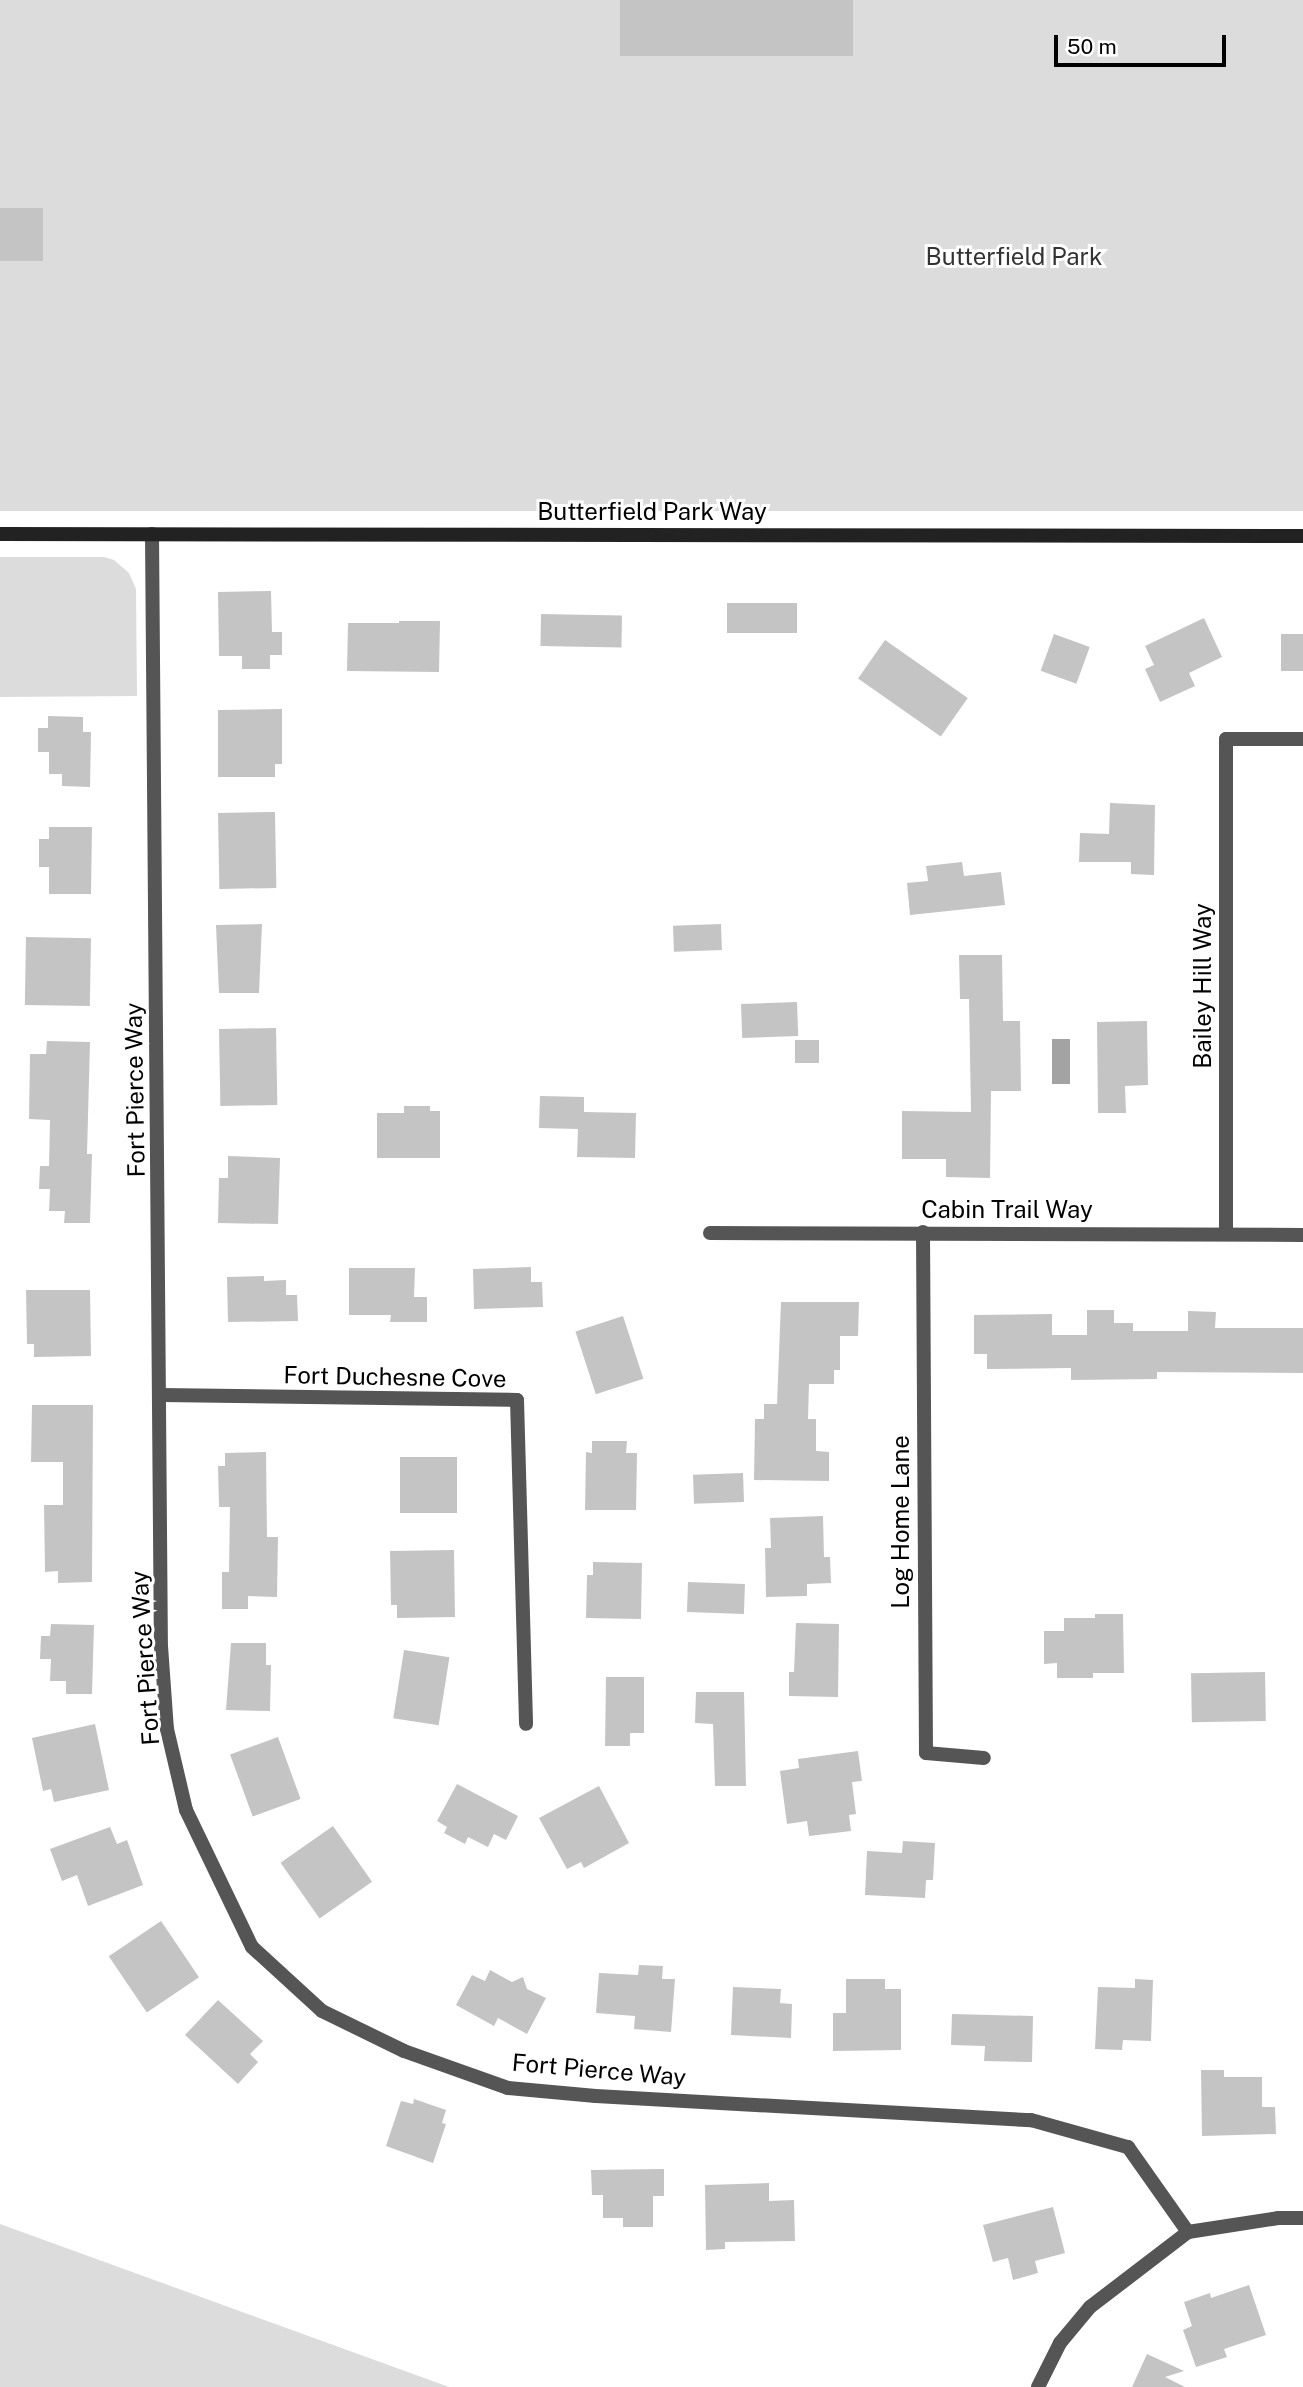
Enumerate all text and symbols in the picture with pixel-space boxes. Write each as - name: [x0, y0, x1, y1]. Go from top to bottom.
- scale bar: [1058, 21, 1230, 65]
- text: 50 m: [1067, 34, 1117, 59]
- park label: Butterfield Park: [926, 243, 1102, 271]
- street label: Butterfield Park Way: [537, 498, 767, 526]
- street label: Bailey Hill Way: [1189, 903, 1217, 1069]
- street label: Fort Pierce Way: [119, 1002, 151, 1178]
- street label: Cabin Trail Way: [921, 1196, 1093, 1224]
- street label: Fort Duchesne Cove: [283, 1361, 507, 1393]
- street label: Log Home Lane: [887, 1435, 915, 1609]
- street label: Fort Pierce Way: [125, 1569, 165, 1747]
- street label: Fort Pierce Way: [510, 2048, 688, 2092]

